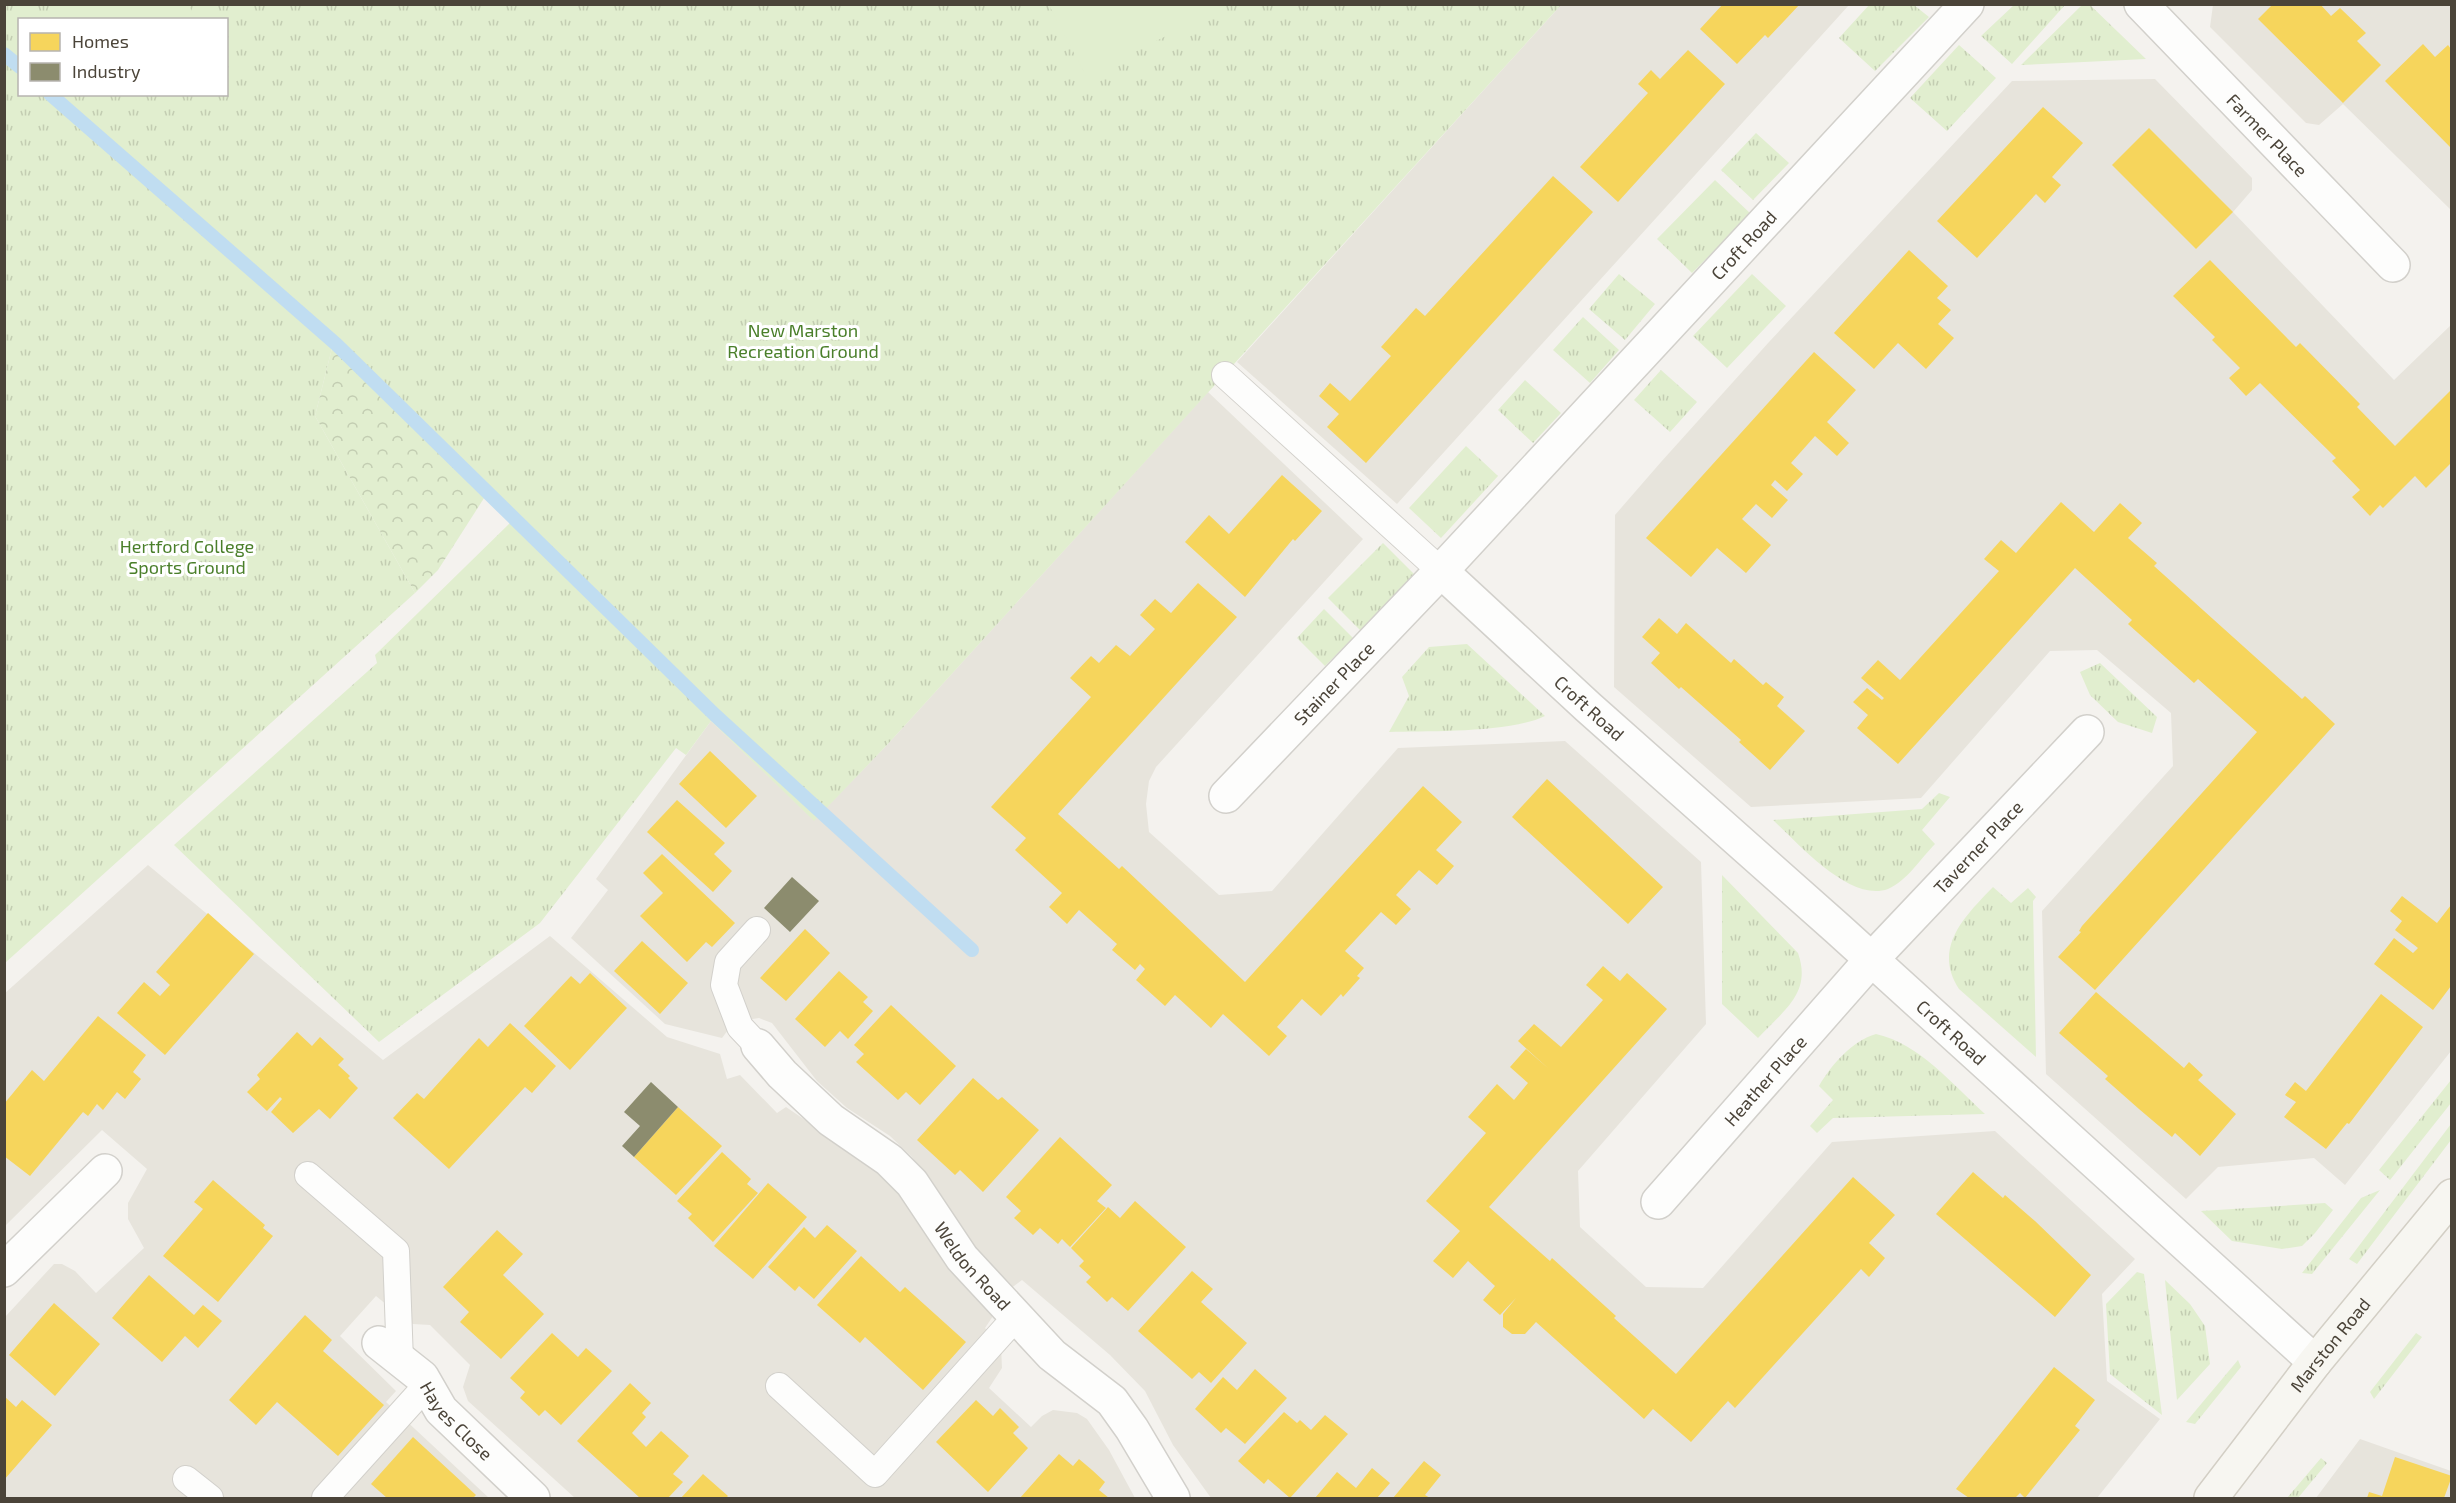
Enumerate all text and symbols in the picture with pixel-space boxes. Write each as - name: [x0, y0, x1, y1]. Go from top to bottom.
- legend: [18, 18, 228, 96]
- text: Homes: [72, 30, 129, 52]
- text: Industry: [72, 60, 141, 82]
- street label: Farmer Place: [2222, 89, 2312, 181]
- street label: Croft Road: [1706, 206, 1781, 284]
- park label: New Marston Recreation Ground: [727, 319, 879, 362]
- park label: Hertford College Sports Ground: [120, 535, 254, 578]
- street label: Stainer Place: [1289, 637, 1378, 729]
- street label: Croft Road: [1550, 671, 1629, 745]
- street label: Taverner Place: [1929, 796, 2027, 898]
- street label: Croft Road: [1912, 995, 1991, 1069]
- street label: Heather Place: [1719, 1030, 1811, 1130]
- street label: Weldon Road: [930, 1217, 1016, 1315]
- street label: Marston Road: [2285, 1293, 2375, 1396]
- street label: Hayes Close: [416, 1377, 497, 1465]

